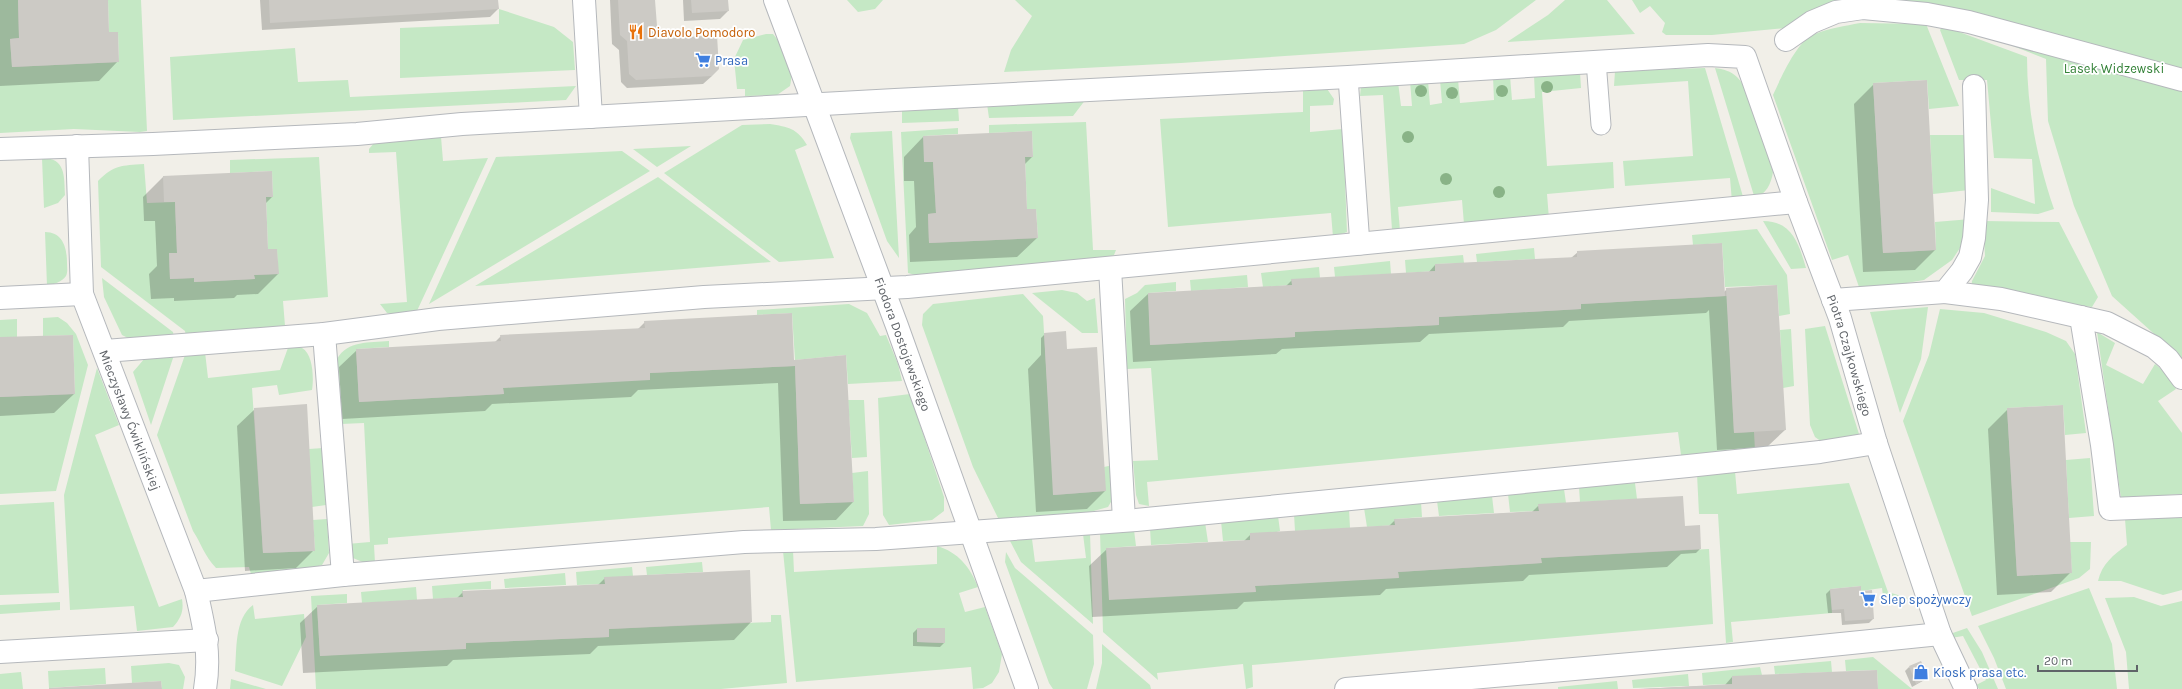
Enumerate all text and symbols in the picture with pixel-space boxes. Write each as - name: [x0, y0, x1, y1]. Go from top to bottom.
- restaurant icon: Diavolo Pomodoro: [627, 23, 645, 41]
- place label: Diavolo Pomodoro: [648, 25, 755, 40]
- supermarket icon: Prasa: [694, 51, 712, 69]
- place label: Prasa: [715, 53, 748, 68]
- park label: Lasek Widzewski: [2064, 61, 2164, 76]
- street label: Fiodora Dostojewskiego: [871, 275, 934, 413]
- street label: Piotra Czajkowskiego: [1824, 292, 1875, 418]
- street label: Mieczysławy Ćwiklińskiej: [96, 348, 164, 493]
- supermarket icon: Slep spożywczy: [1859, 590, 1877, 608]
- place label: Slep spożywczy: [1880, 592, 1971, 607]
- scale bar: [2038, 647, 2137, 673]
- text: 20 m: [2044, 654, 2072, 668]
- shop icon: Kiosk prasa etc.: [1912, 663, 1930, 681]
- place label: Kiosk prasa etc.: [1933, 665, 2026, 680]

